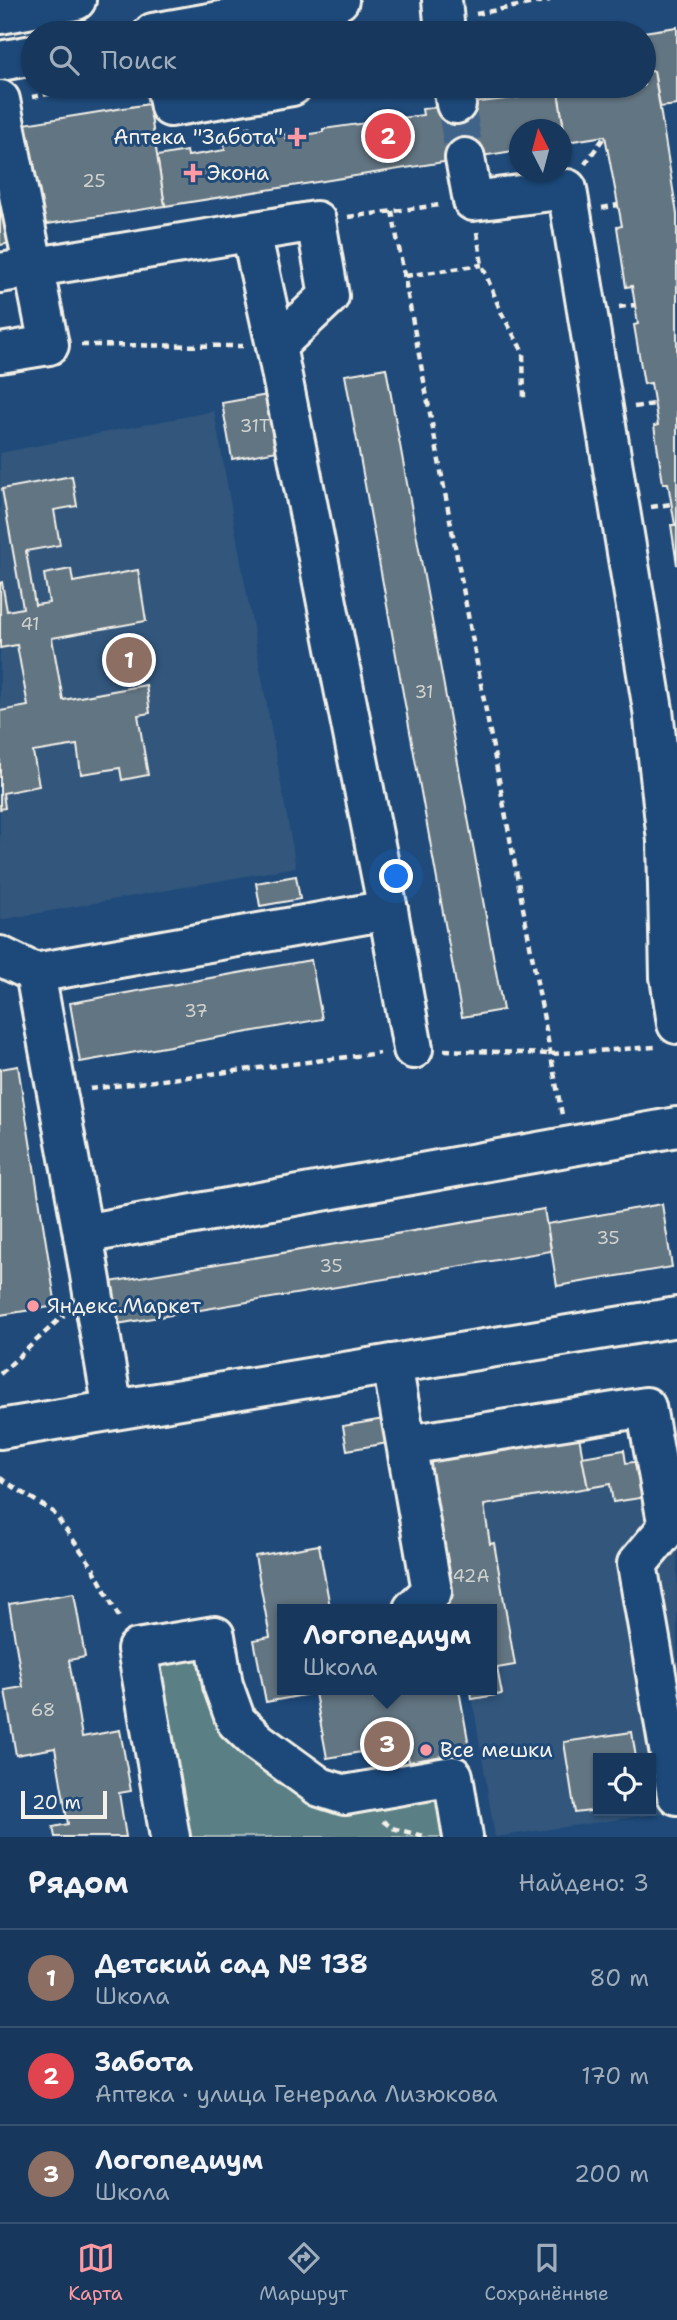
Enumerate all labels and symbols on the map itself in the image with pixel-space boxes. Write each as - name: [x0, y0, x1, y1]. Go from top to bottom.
- pin: 2: [365, 110, 411, 162]
- north arrow: [509, 119, 572, 182]
- place label: Аптека "Забота": [113, 123, 283, 151]
- marker: Аптека "Забота": [289, 129, 305, 145]
- place label: Экона: [207, 159, 269, 187]
- marker: Экона: [185, 165, 201, 181]
- house number: 25: [82, 169, 106, 193]
- house number: 31Т: [240, 414, 270, 438]
- house number: 41: [20, 612, 40, 636]
- pin: 1: [106, 634, 152, 686]
- house number: 31: [414, 680, 434, 704]
- your location: [379, 859, 413, 893]
- house number: 37: [184, 999, 208, 1023]
- house number: 35: [596, 1226, 620, 1250]
- house number: 35: [319, 1254, 343, 1278]
- place label: Яндекс.Маркет: [47, 1292, 201, 1320]
- marker: Яндекс.Маркет: [25, 1298, 41, 1314]
- house number: 42А: [452, 1564, 490, 1588]
- house number: 68: [31, 1698, 55, 1722]
- pin: 3: [364, 1718, 410, 1770]
- place label: Все мешки: [440, 1736, 553, 1764]
- marker: Все мешки: [418, 1742, 434, 1758]
- scale bar: [21, 1788, 107, 1820]

